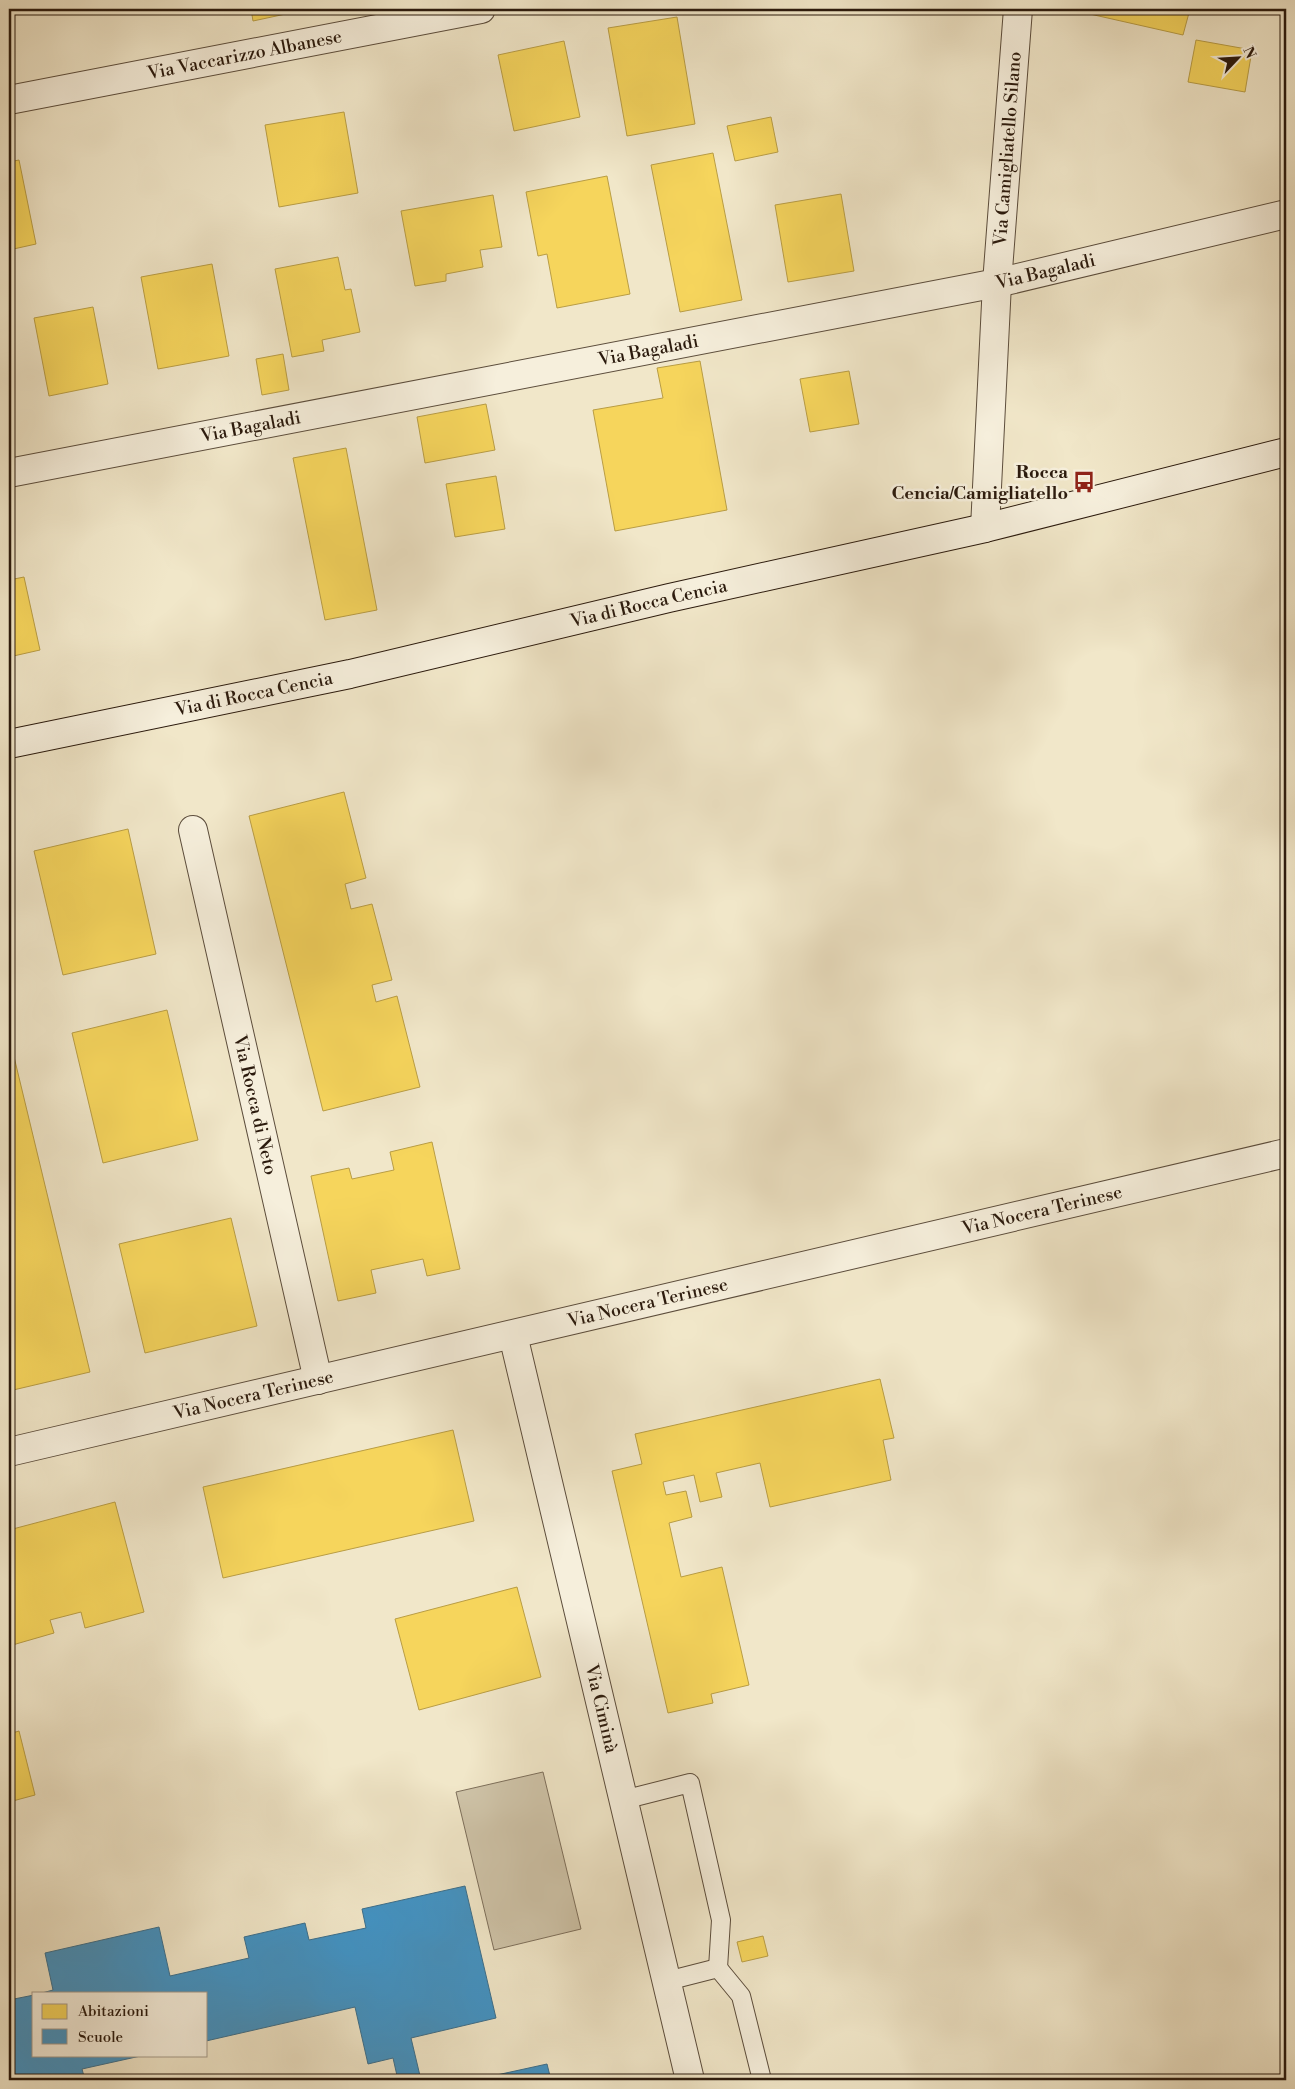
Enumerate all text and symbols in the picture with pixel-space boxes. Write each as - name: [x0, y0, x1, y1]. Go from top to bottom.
- street label: Via Vaccarizzo Albanese: [145, 25, 344, 85]
- north arrow: [1212, 32, 1262, 82]
- text: N: [1238, 44, 1259, 62]
- street label: Via Camigliatello Silano: [989, 51, 1027, 248]
- street label: Via Bagaladi: [993, 249, 1098, 295]
- street label: Via Bagaladi: [595, 330, 700, 372]
- street label: Via Bagaladi: [198, 406, 303, 448]
- place label: Rocca Cencia/Camigliatello: [892, 461, 1068, 505]
- bus stop icon: Rocca Cencia/Camigliatello: [1071, 469, 1097, 495]
- street label: Via di Rocca Cencia: [567, 574, 730, 633]
- street label: Via di Rocca Cencia: [172, 667, 336, 722]
- street label: Via Rocca di Neto: [228, 1032, 282, 1177]
- street label: Via Nocera Terinese: [959, 1181, 1125, 1241]
- street label: Via Nocera Terinese: [565, 1273, 730, 1333]
- street label: Via Nocera Terinese: [170, 1365, 336, 1425]
- street label: Via Ciminà: [579, 1661, 623, 1756]
- legend: [32, 1992, 208, 2056]
- text: Abitazioni: [77, 2002, 149, 2021]
- text: Scuole: [78, 2028, 123, 2047]

